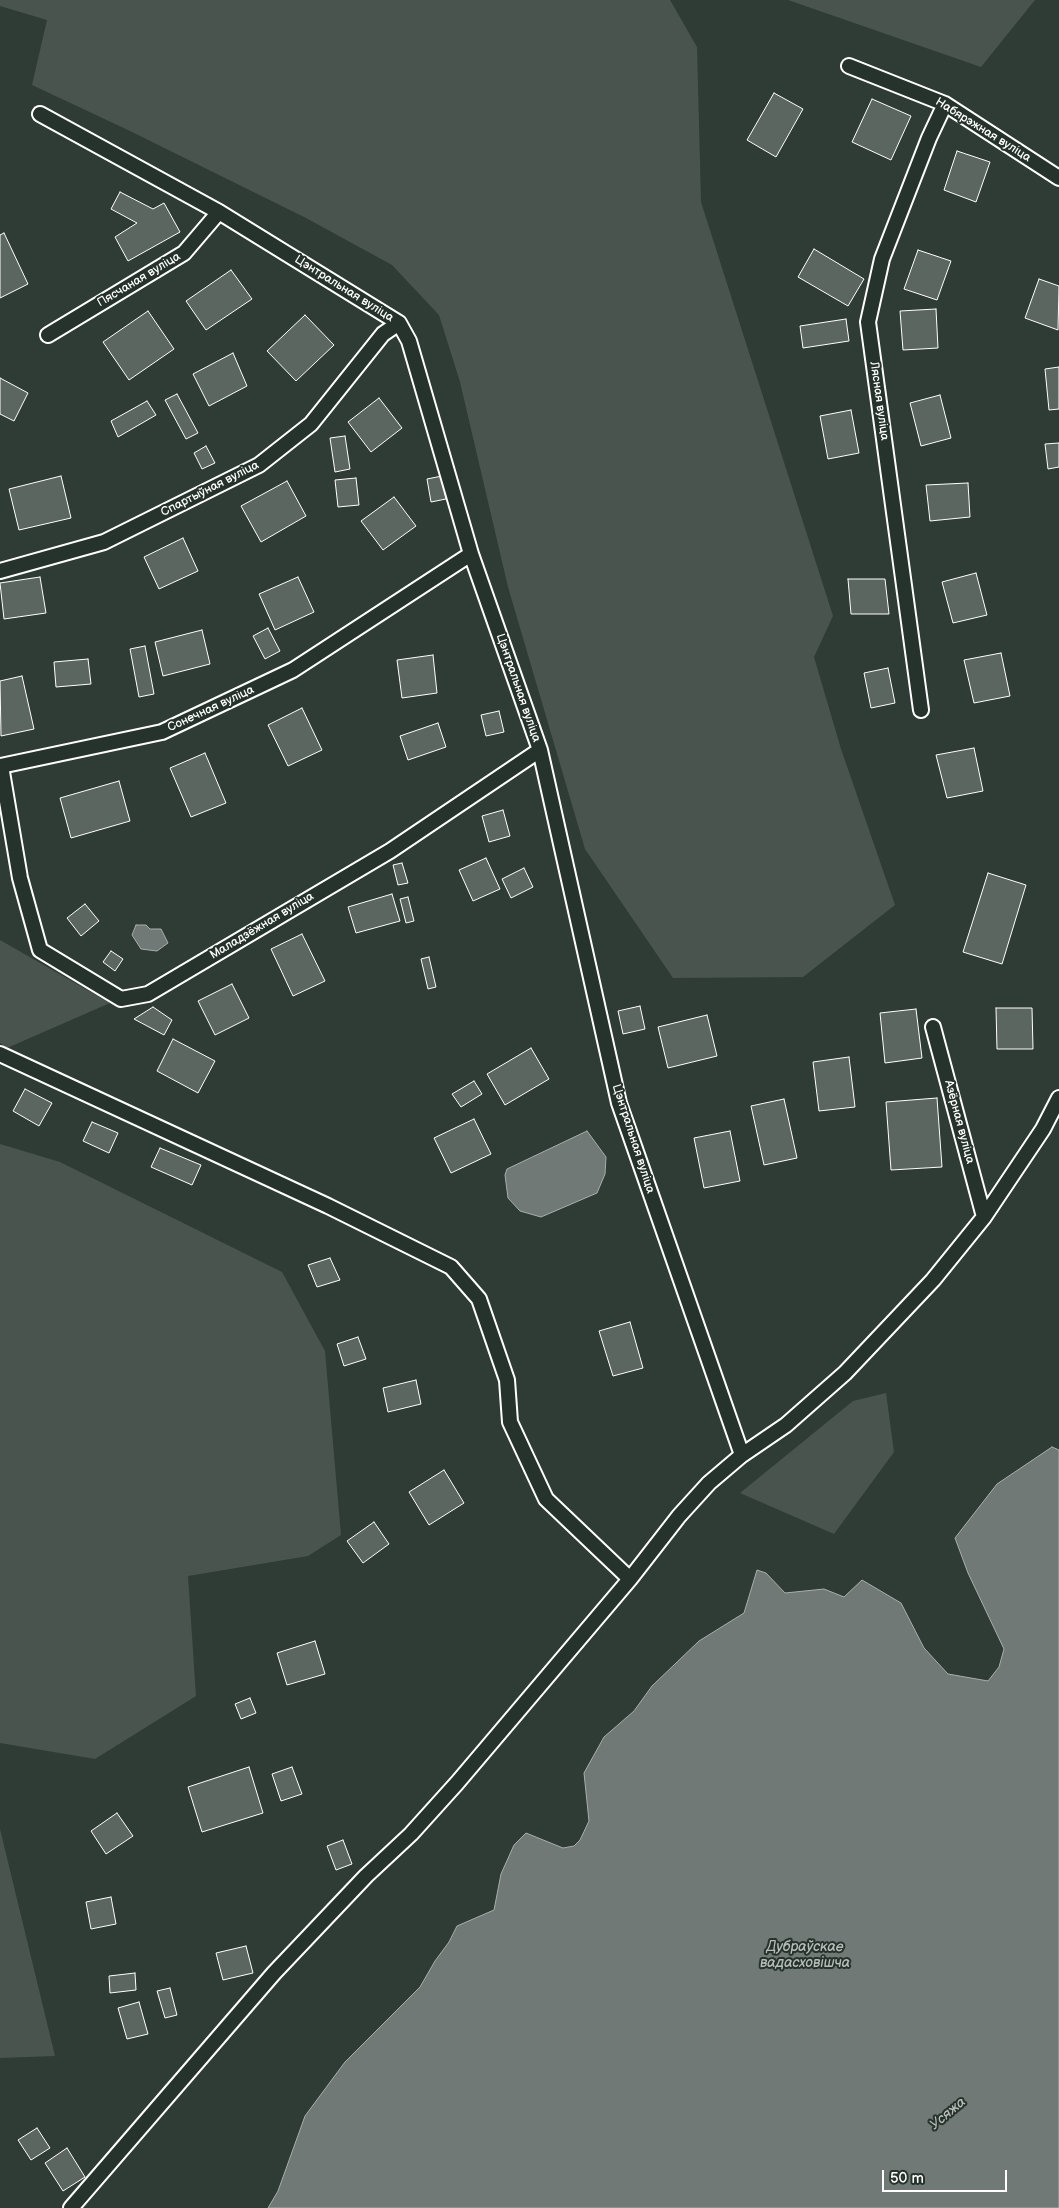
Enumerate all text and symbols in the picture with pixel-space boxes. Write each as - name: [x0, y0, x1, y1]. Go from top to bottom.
- street label: Набярэжная вуліца: [933, 95, 1033, 165]
- street label: Пясчаная вуліца: [95, 250, 183, 310]
- street label: Цэнтральная вуліца: [292, 253, 396, 325]
- street label: Лясная вуліца: [866, 361, 892, 441]
- street label: Спартыўная вуліца: [159, 458, 261, 520]
- street label: Цэнтральная вуліца: [493, 632, 543, 744]
- street label: Сонечная вуліца: [166, 683, 256, 735]
- street label: Маладзёжная вуліца: [207, 889, 317, 963]
- street label: Азёрная вуліца: [941, 1079, 977, 1165]
- street label: Цэнтральная вуліца: [609, 1083, 657, 1195]
- water label: Дубраўскае вадасховішча: [760, 1939, 850, 1971]
- water label: Усяжа: [927, 2094, 969, 2134]
- scale bar: [884, 2160, 1009, 2192]
- text: 50 m: [890, 2169, 924, 2188]

